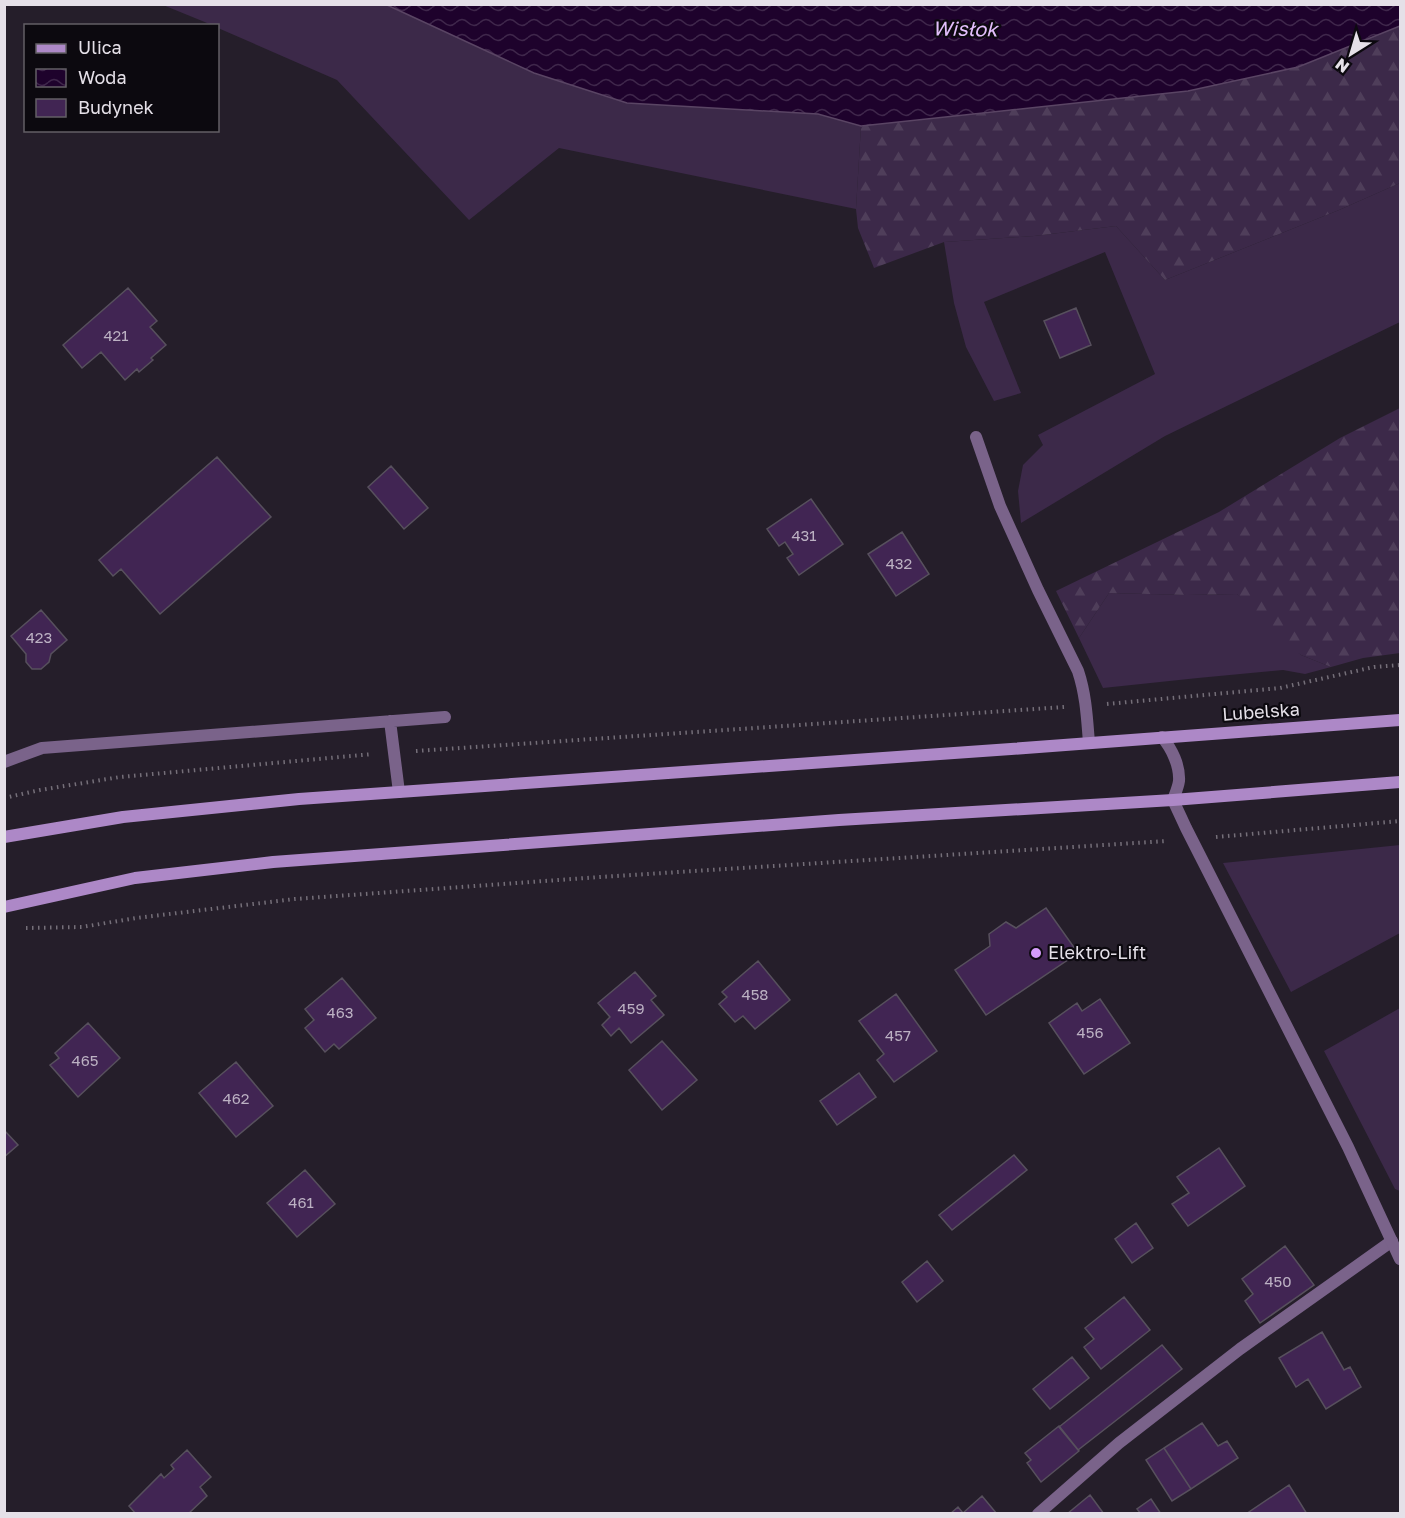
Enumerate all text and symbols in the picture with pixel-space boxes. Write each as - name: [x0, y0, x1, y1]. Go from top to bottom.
- water label: Wisłok: [932, 15, 1000, 41]
- legend: [24, 24, 219, 132]
- north arrow: [1321, 24, 1381, 84]
- text: Ulica: [78, 36, 122, 58]
- text: N: [1331, 54, 1353, 78]
- text: Woda: [78, 66, 127, 88]
- text: Budynek: [78, 96, 154, 118]
- house number: 421: [103, 326, 129, 344]
- house number: 431: [791, 526, 817, 544]
- house number: 432: [886, 554, 912, 572]
- house number: 423: [26, 628, 52, 646]
- street label: Lubelska: [1221, 697, 1300, 725]
- place label: Elektro-Lift: [1048, 941, 1146, 963]
- marker: Elektro-Lift: [1029, 946, 1043, 960]
- house number: 458: [741, 985, 769, 1003]
- house number: 459: [618, 999, 644, 1017]
- house number: 463: [326, 1003, 354, 1021]
- house number: 456: [1077, 1023, 1103, 1041]
- house number: 457: [885, 1026, 911, 1044]
- house number: 465: [72, 1051, 98, 1069]
- house number: 462: [223, 1089, 249, 1107]
- house number: 461: [288, 1193, 314, 1211]
- house number: 450: [1264, 1272, 1292, 1290]

